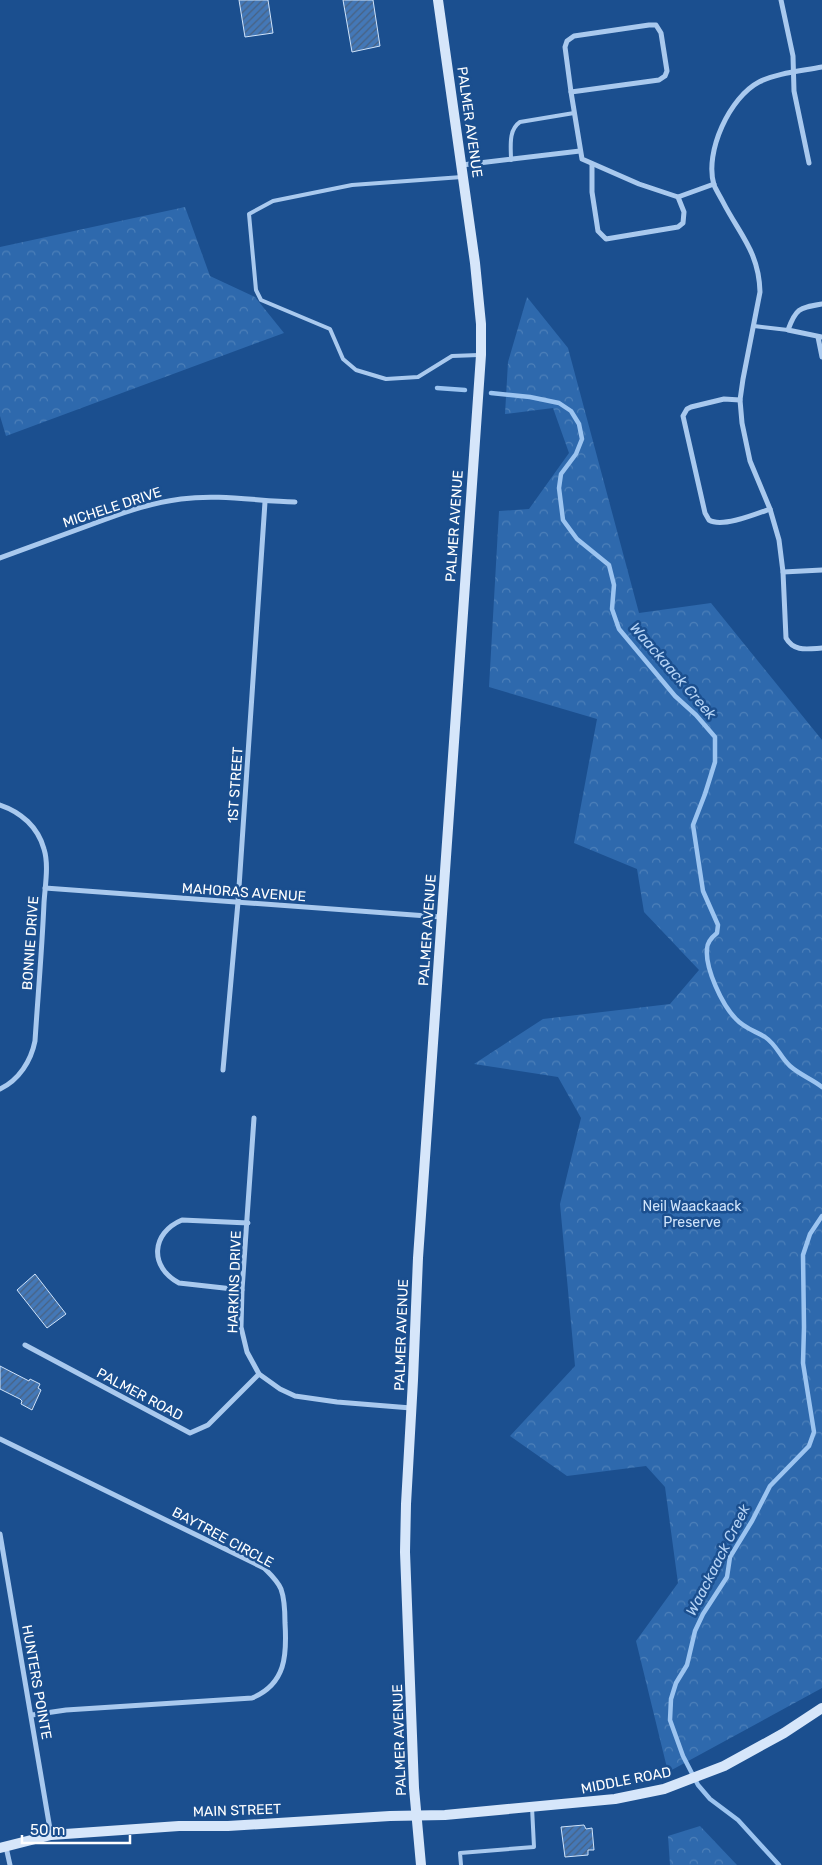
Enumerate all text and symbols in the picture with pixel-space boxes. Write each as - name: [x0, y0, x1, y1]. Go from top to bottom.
- street label: PALMER AVENUE: [453, 65, 486, 179]
- street label: PALMER AVENUE: [442, 470, 467, 582]
- street label: MICHELE DRIVE: [61, 484, 164, 531]
- water label: Waackaack Creek: [626, 619, 720, 723]
- street label: 1ST STREET: [224, 746, 247, 824]
- street label: PALMER AVENUE: [415, 874, 440, 986]
- street label: MAHORAS AVENUE: [181, 880, 307, 905]
- street label: BONNIE DRIVE: [19, 895, 42, 991]
- park label: Neil Waackaack Preserve: [642, 1198, 742, 1231]
- street label: HARKINS DRIVE: [224, 1230, 245, 1334]
- street label: PALMER AVENUE: [391, 1279, 412, 1391]
- street label: PALMER ROAD: [94, 1365, 186, 1424]
- water label: Waackaack Creek: [682, 1501, 754, 1619]
- street label: BAYTREE CIRCLE: [169, 1504, 276, 1571]
- street label: HUNTERS POINTE: [18, 1623, 55, 1741]
- street label: PALMER AVENUE: [389, 1684, 410, 1796]
- street label: MIDDLE ROAD: [580, 1763, 673, 1798]
- street label: MAIN STREET: [193, 1800, 282, 1821]
- scale bar: [22, 1812, 130, 1844]
- text: 50 m: [30, 1821, 65, 1839]

